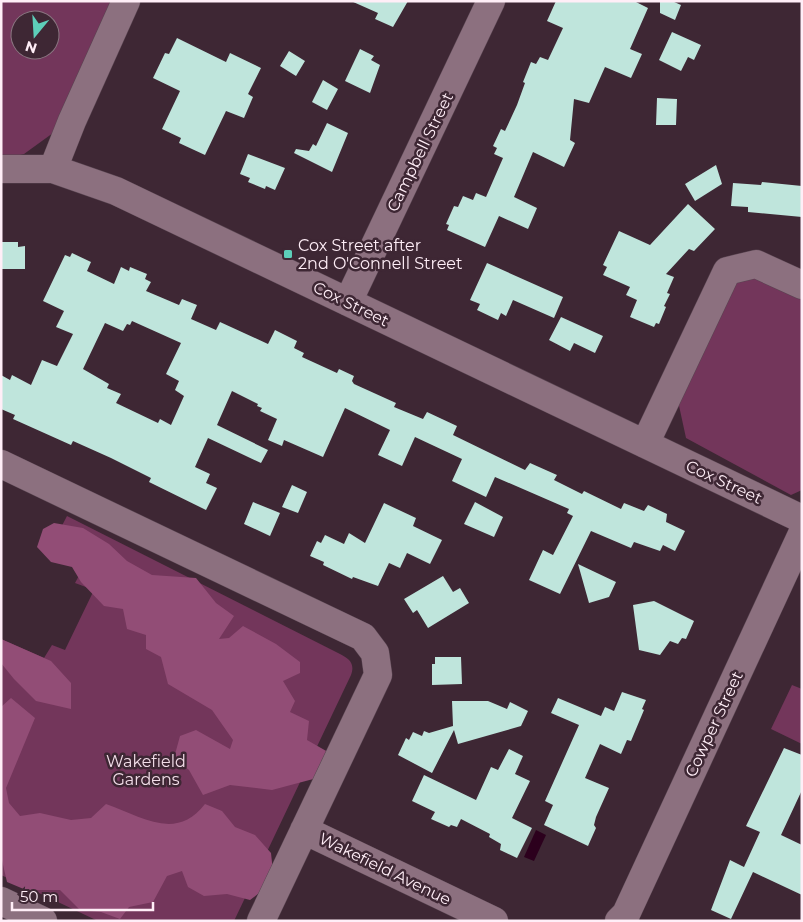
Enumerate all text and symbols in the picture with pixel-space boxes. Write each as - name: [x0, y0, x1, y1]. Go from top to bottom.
- north arrow: [10, 10, 60, 60]
- text: N: [23, 37, 39, 58]
- street label: Campbell Street: [383, 89, 457, 215]
- place label: Cox Street after 2nd O'Connell Street: [298, 236, 463, 273]
- marker: Cox Street after 2nd O'Connell Street: [282, 248, 294, 260]
- street label: Cox Street: [310, 278, 392, 331]
- street label: Cox Street: [683, 456, 766, 508]
- street label: Cowper Street: [681, 668, 747, 780]
- park label: Wakefield Gardens: [106, 752, 186, 789]
- street label: Wakefield Avenue: [316, 829, 454, 909]
- scale bar: [12, 880, 154, 912]
- text: 50 m: [20, 887, 58, 906]

